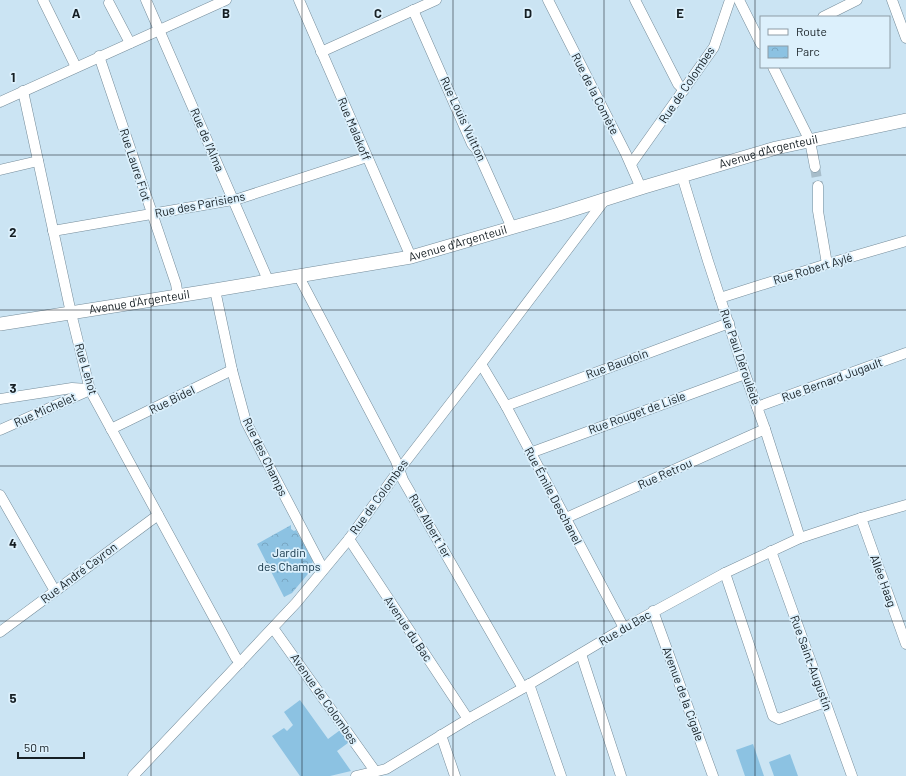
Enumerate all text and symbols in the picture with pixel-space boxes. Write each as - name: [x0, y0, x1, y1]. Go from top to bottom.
- text: A: [72, 5, 81, 21]
- text: B: [222, 5, 230, 21]
- text: C: [374, 5, 382, 21]
- text: D: [524, 5, 532, 21]
- text: E: [676, 5, 684, 21]
- legend: [760, 16, 890, 68]
- text: Route: [796, 24, 827, 38]
- street label: Rue de Colombes: [655, 43, 717, 125]
- text: Parc: [796, 44, 820, 58]
- street label: Rue de la Comète: [569, 50, 623, 137]
- text: 1: [11, 69, 15, 85]
- street label: Rue Louis Vuitton: [438, 74, 490, 163]
- street label: Rue Malakoff: [335, 95, 374, 162]
- street label: Rue de l'Alma: [188, 106, 228, 173]
- street label: Rue Laure Fiot: [118, 126, 154, 203]
- street label: Avenue d'Argenteuil: [717, 131, 819, 171]
- street label: Rue des Parisiens: [153, 188, 246, 220]
- street label: Avenue d'Argenteuil: [407, 222, 508, 263]
- text: 2: [9, 224, 17, 240]
- street label: Rue Robert Aylé: [771, 249, 854, 287]
- street label: Avenue d'Argenteuil: [88, 286, 190, 316]
- street label: Rue Paul Déroulède: [718, 307, 764, 406]
- street label: Rue Lehot: [73, 341, 101, 396]
- street label: Rue Baudoin: [584, 345, 650, 381]
- street label: Rue Bernard Jugault: [779, 354, 884, 404]
- text: 3: [9, 380, 17, 396]
- street label: Rue Bidel: [147, 382, 197, 416]
- street label: Rue Rouget de Lisle: [586, 388, 687, 436]
- street label: Rue Michelet: [11, 389, 78, 429]
- street label: Rue des Champs: [241, 415, 291, 498]
- street label: Rue Émile Deschanel: [522, 444, 585, 547]
- street label: Rue Retrou: [635, 455, 694, 491]
- street label: Rue de Colombes: [346, 456, 410, 537]
- street label: Rue Albert 1er: [407, 491, 455, 561]
- text: 4: [9, 535, 17, 551]
- street label: Rue André Cayron: [37, 539, 119, 605]
- park label: Jardin des Champs: [257, 545, 321, 573]
- street label: Allée Haag: [868, 553, 900, 609]
- street label: Avenue du Bac: [382, 593, 436, 664]
- street label: Rue du Bac: [596, 607, 653, 648]
- street label: Rue Saint-Augustin: [788, 613, 836, 712]
- street label: Avenue de la Cigale: [660, 645, 707, 743]
- street label: Avenue de Colombes: [288, 650, 361, 747]
- text: 5: [9, 690, 17, 706]
- scale bar: [18, 734, 84, 760]
- text: 50 m: [24, 740, 49, 754]

